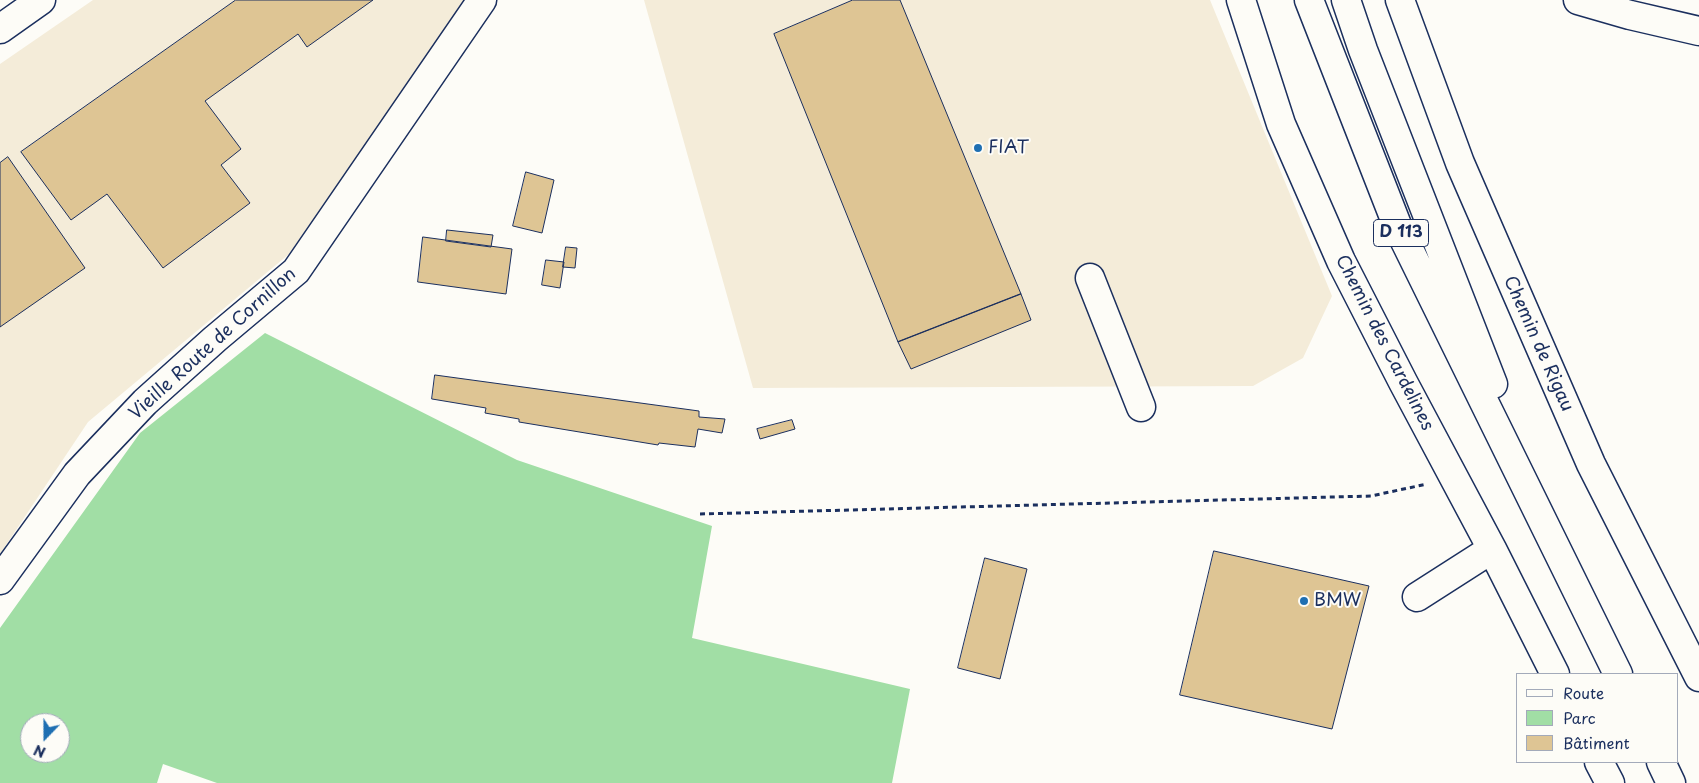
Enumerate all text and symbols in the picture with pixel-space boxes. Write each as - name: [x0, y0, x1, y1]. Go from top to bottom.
- place label: FIAT: [988, 137, 1029, 159]
- marker: FIAT: [972, 142, 984, 154]
- road number: D 113: [1374, 220, 1428, 247]
- street label: Chemin des Cardelines: [1330, 251, 1438, 435]
- street label: Vieille Route de Cornillon: [125, 263, 301, 425]
- street label: Chemin de Rigau: [1498, 273, 1578, 415]
- place label: BMW: [1314, 590, 1361, 612]
- marker: BMW: [1298, 595, 1310, 607]
- legend: [1516, 673, 1679, 763]
- text: Route: [1563, 681, 1604, 704]
- text: Parc: [1563, 706, 1596, 729]
- north arrow: [20, 713, 70, 763]
- text: Bâtiment: [1563, 731, 1630, 754]
- text: N: [30, 740, 49, 763]

